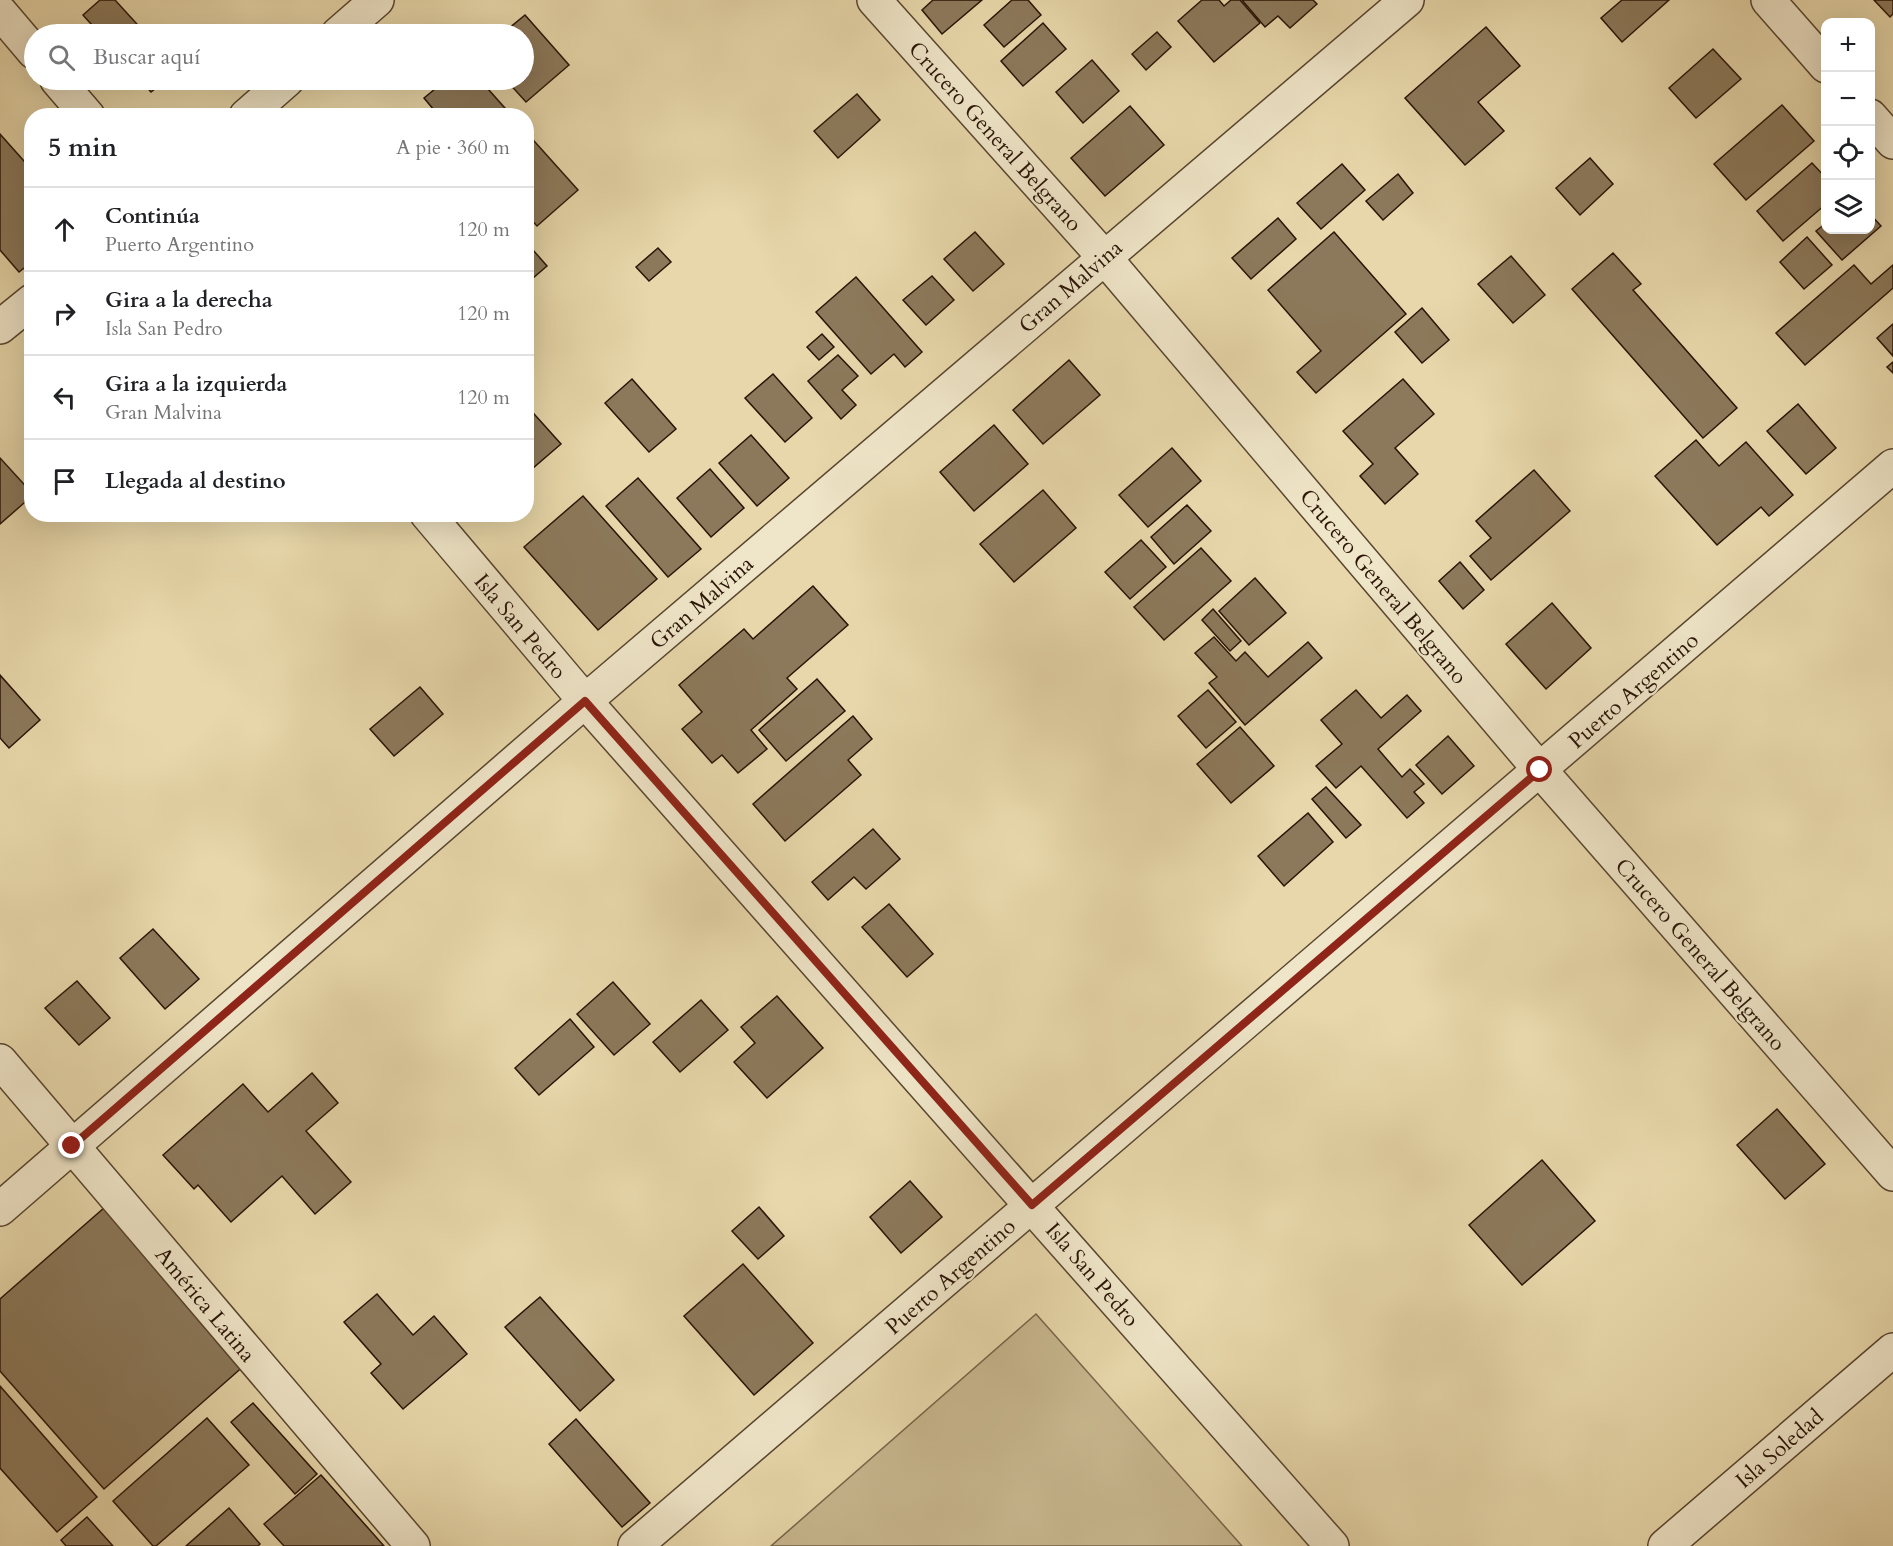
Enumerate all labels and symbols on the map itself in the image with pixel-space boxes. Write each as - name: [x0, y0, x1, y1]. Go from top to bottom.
- street label: Crucero General Belgrano: [902, 35, 1089, 238]
- street label: Gran Malvina: [1012, 233, 1129, 340]
- street label: Crucero General Belgrano: [1293, 483, 1474, 691]
- street label: Gran Malvina: [643, 549, 760, 656]
- street label: Isla San Pedro: [467, 567, 573, 686]
- street label: Puerto Argentino: [1562, 626, 1705, 756]
- route start: [1526, 756, 1552, 782]
- street label: Crucero General Belgrano: [1608, 852, 1792, 1058]
- route end: [58, 1132, 84, 1158]
- street label: Puerto Argentino: [879, 1212, 1022, 1342]
- street label: Isla San Pedro: [1038, 1216, 1146, 1333]
- street label: América Latina: [148, 1241, 263, 1369]
- street label: Isla Soledad: [1729, 1402, 1830, 1495]

